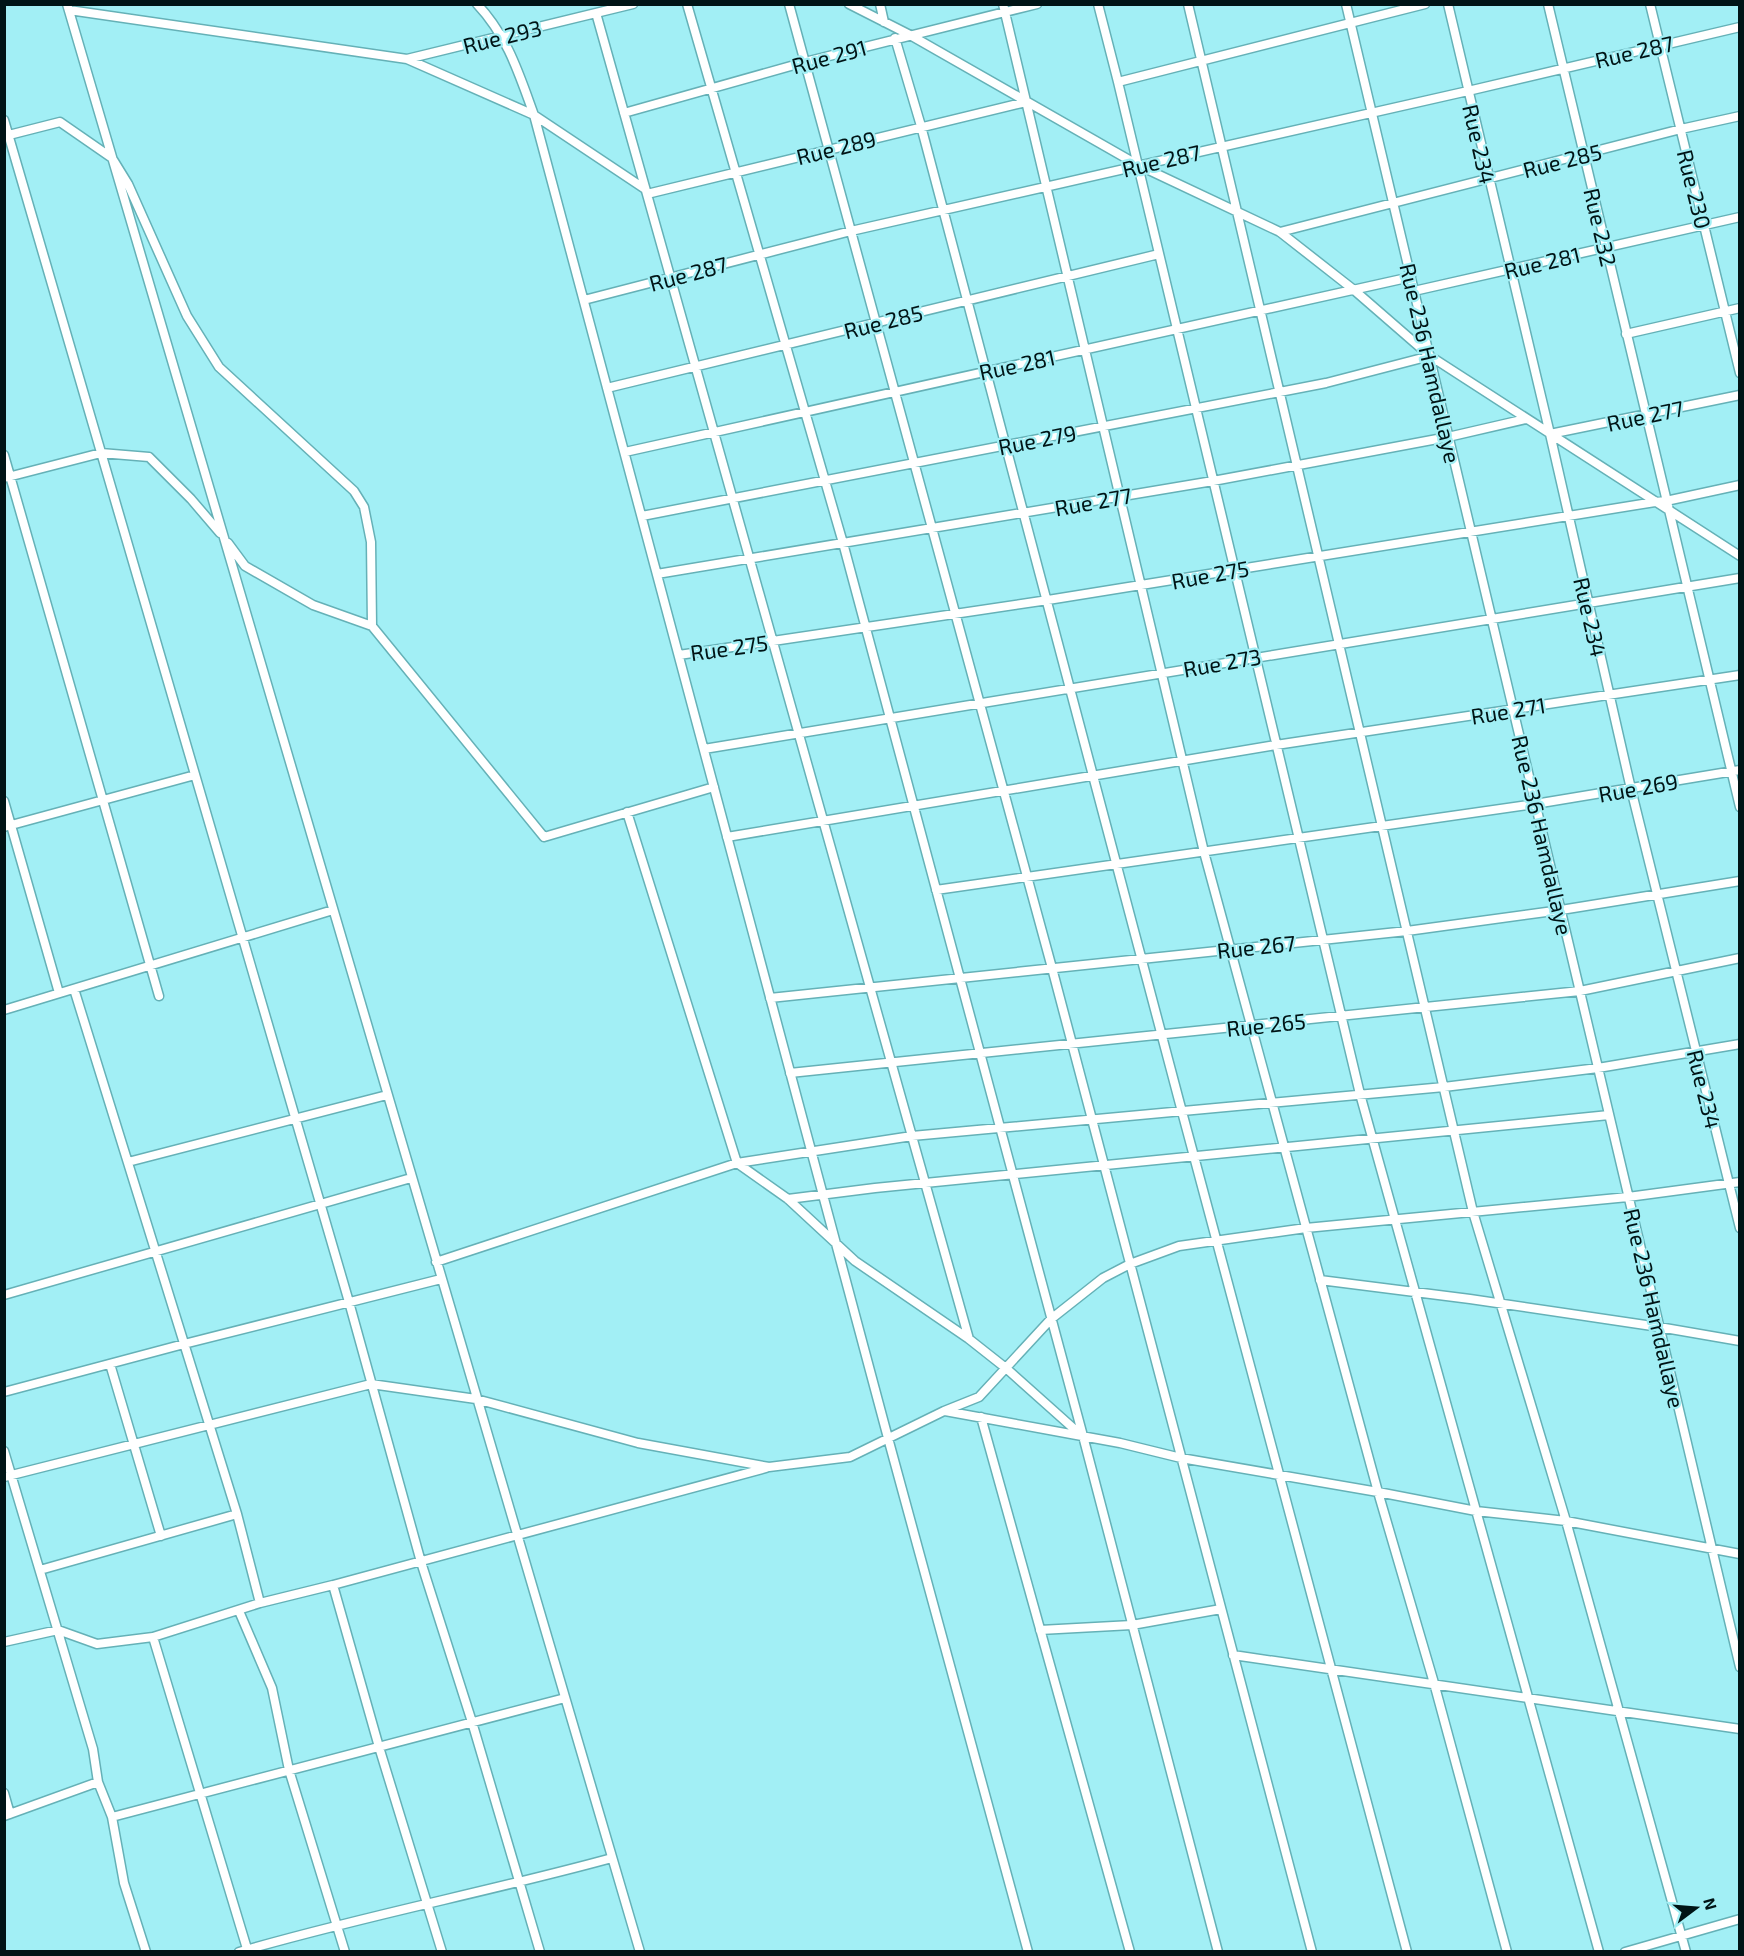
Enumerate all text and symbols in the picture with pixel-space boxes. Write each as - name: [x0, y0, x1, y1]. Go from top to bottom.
- street label: Rue 293: [460, 14, 544, 58]
- street label: Rue 287: [1592, 29, 1676, 73]
- street label: Rue 291: [789, 34, 869, 78]
- street label: Rue 234: [1458, 102, 1502, 186]
- street label: Rue 289: [793, 125, 879, 169]
- street label: Rue 287: [1119, 138, 1203, 182]
- street label: Rue 285: [1520, 138, 1604, 182]
- street label: Rue 230: [1673, 147, 1717, 231]
- street label: Rue 232: [1579, 185, 1623, 269]
- street label: Rue 281: [1501, 241, 1583, 283]
- street label: Rue 287: [646, 250, 730, 296]
- street label: Rue 236 Hamdallaye: [1395, 261, 1467, 465]
- street label: Rue 285: [841, 299, 925, 343]
- street label: Rue 281: [976, 343, 1058, 385]
- street label: Rue 277: [1604, 394, 1686, 436]
- street label: Rue 279: [996, 419, 1078, 459]
- street label: Rue 277: [1052, 481, 1134, 521]
- street label: Rue 275: [1169, 554, 1251, 594]
- street label: Rue 234: [1569, 575, 1613, 659]
- street label: Rue 275: [688, 629, 770, 665]
- street label: Rue 273: [1181, 642, 1263, 682]
- street label: Rue 271: [1469, 691, 1547, 729]
- street label: Rue 236 Hamdallaye: [1507, 733, 1579, 937]
- street label: Rue 269: [1596, 767, 1680, 807]
- street label: Rue 267: [1215, 929, 1297, 963]
- street label: Rue 265: [1225, 1007, 1307, 1041]
- street label: Rue 234: [1683, 1047, 1727, 1131]
- street label: Rue 236 Hamdallaye: [1619, 1206, 1691, 1410]
- north arrow: [1666, 1878, 1726, 1938]
- text: N: [1700, 1896, 1722, 1912]

